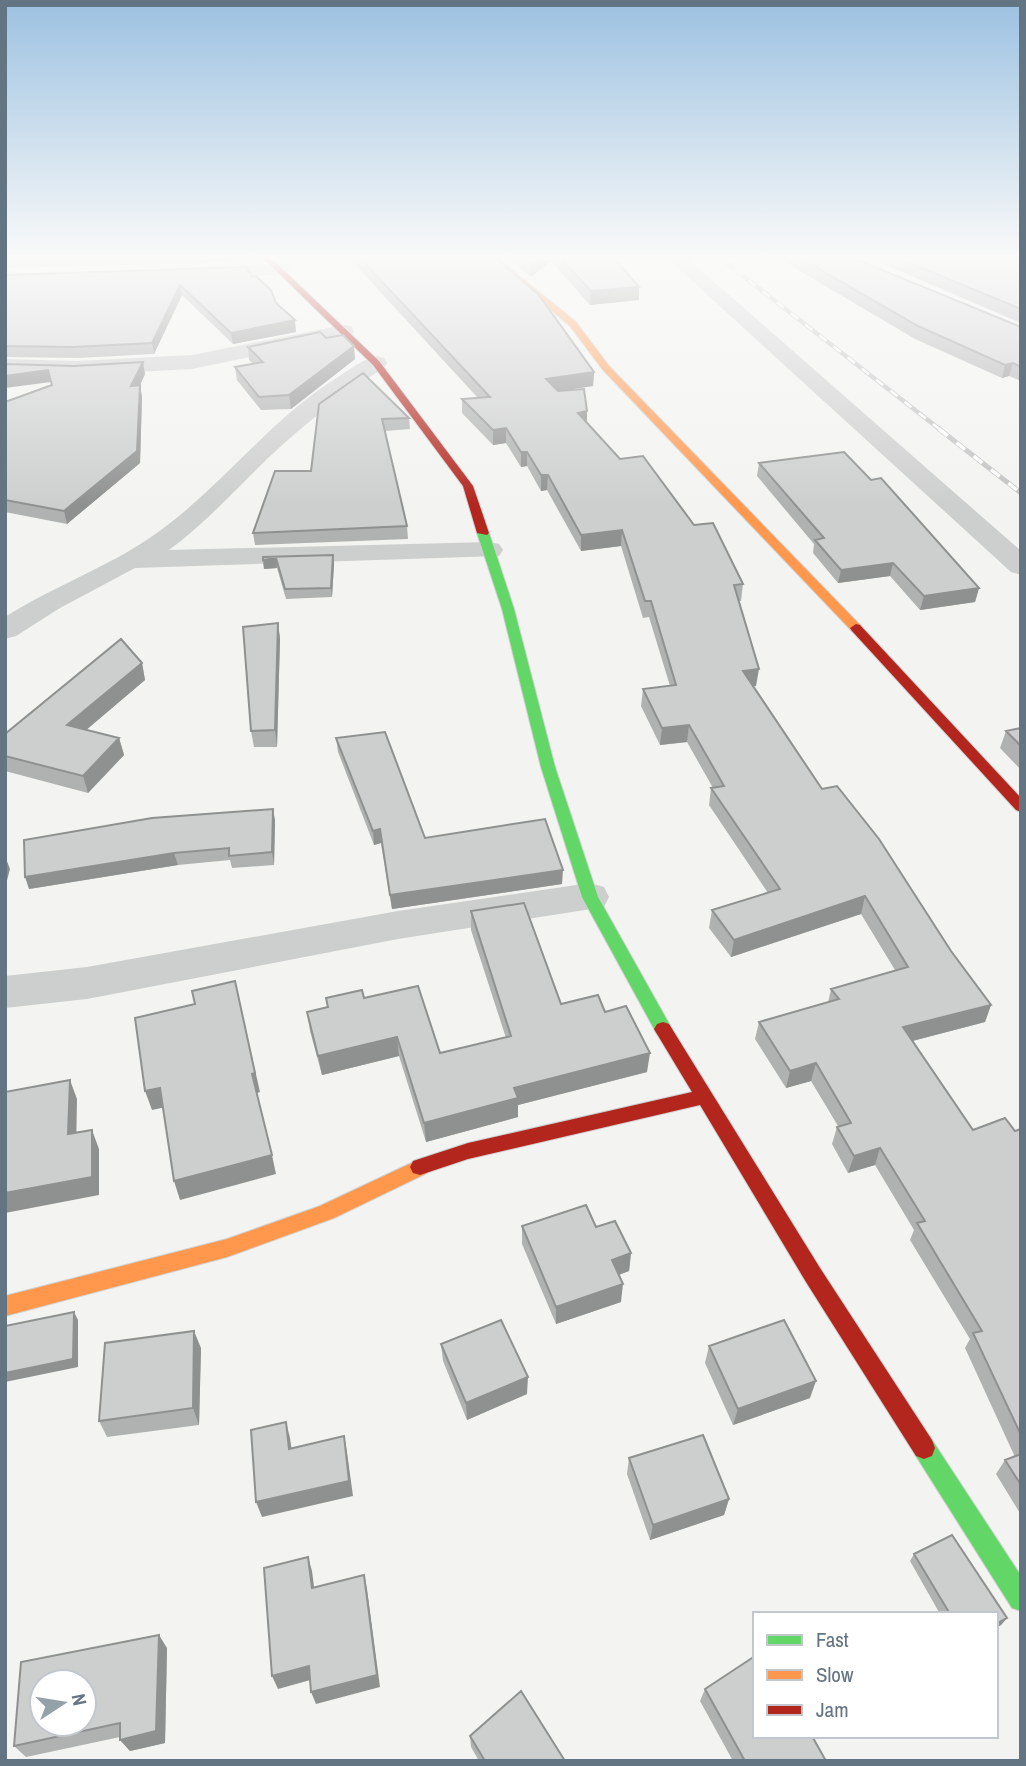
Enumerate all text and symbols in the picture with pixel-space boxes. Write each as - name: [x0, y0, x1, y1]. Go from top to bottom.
- legend: [753, 1612, 998, 1738]
- text: Fast: [816, 1625, 849, 1654]
- text: Slow: [816, 1660, 854, 1689]
- north arrow: [28, 1668, 98, 1738]
- text: N: [66, 1691, 94, 1708]
- text: Jam: [816, 1695, 849, 1724]

